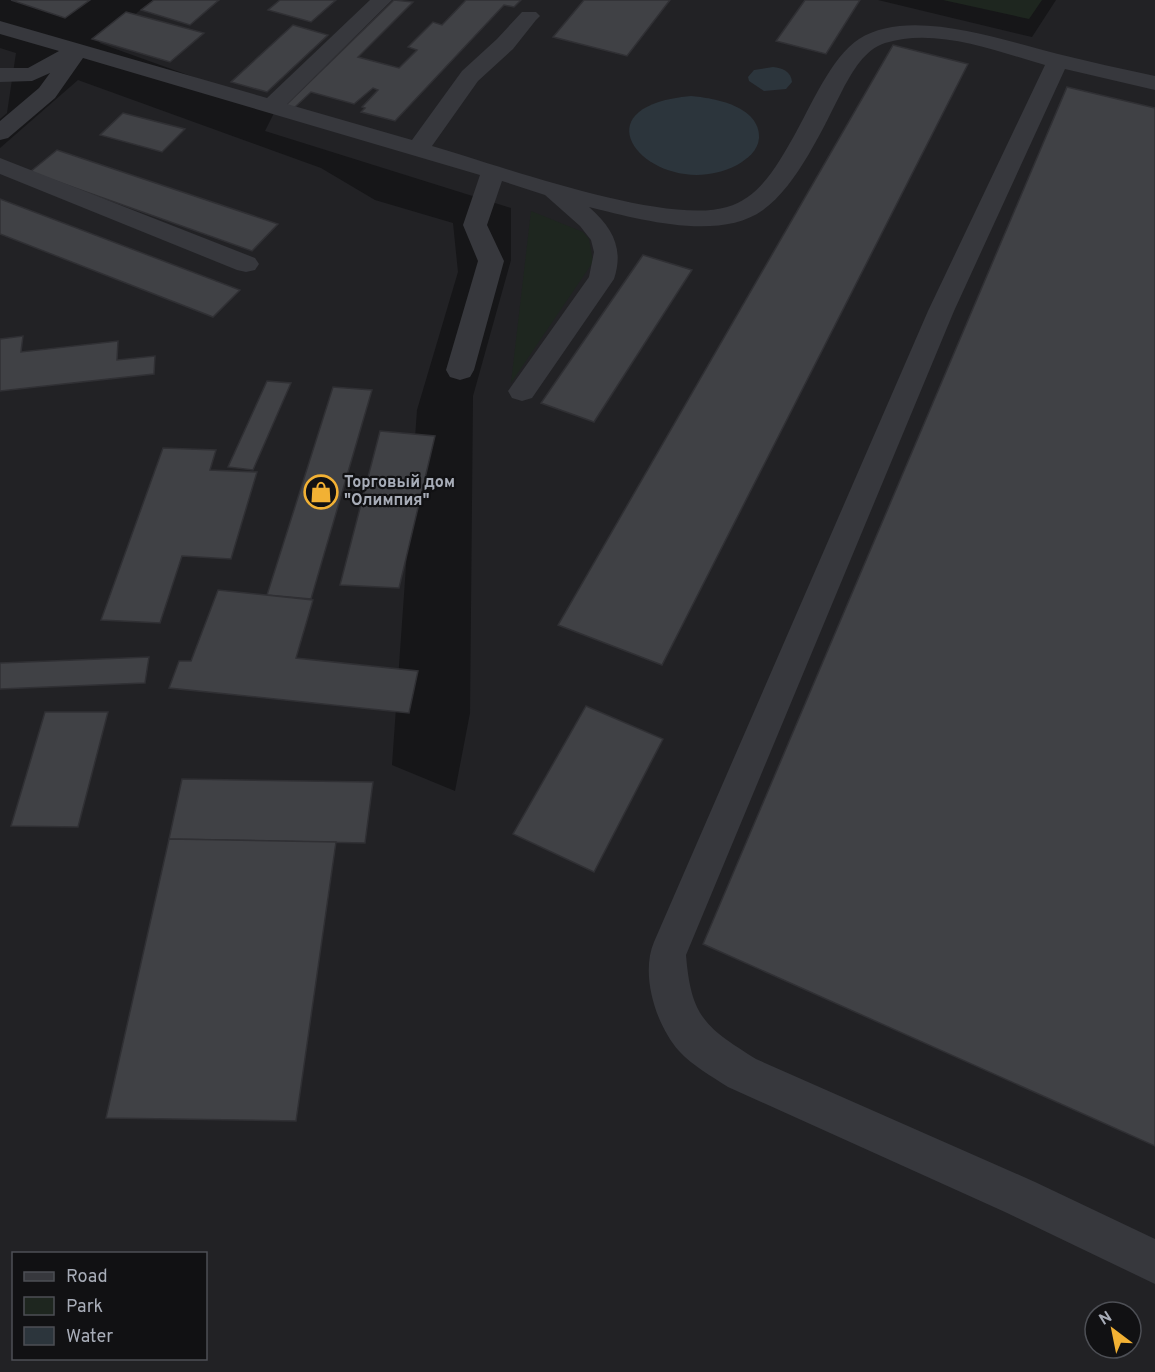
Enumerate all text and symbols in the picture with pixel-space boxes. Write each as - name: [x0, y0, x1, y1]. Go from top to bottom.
- place label: Торговый дом "Олимпия": [344, 473, 455, 511]
- shop icon: Торговый дом "Олимпия": [303, 474, 339, 510]
- legend: [12, 1252, 207, 1360]
- text: Road: [66, 1266, 108, 1289]
- text: Park: [66, 1296, 103, 1319]
- north arrow: [1083, 1300, 1143, 1360]
- text: N: [1096, 1307, 1116, 1331]
- text: Water: [66, 1326, 113, 1349]

